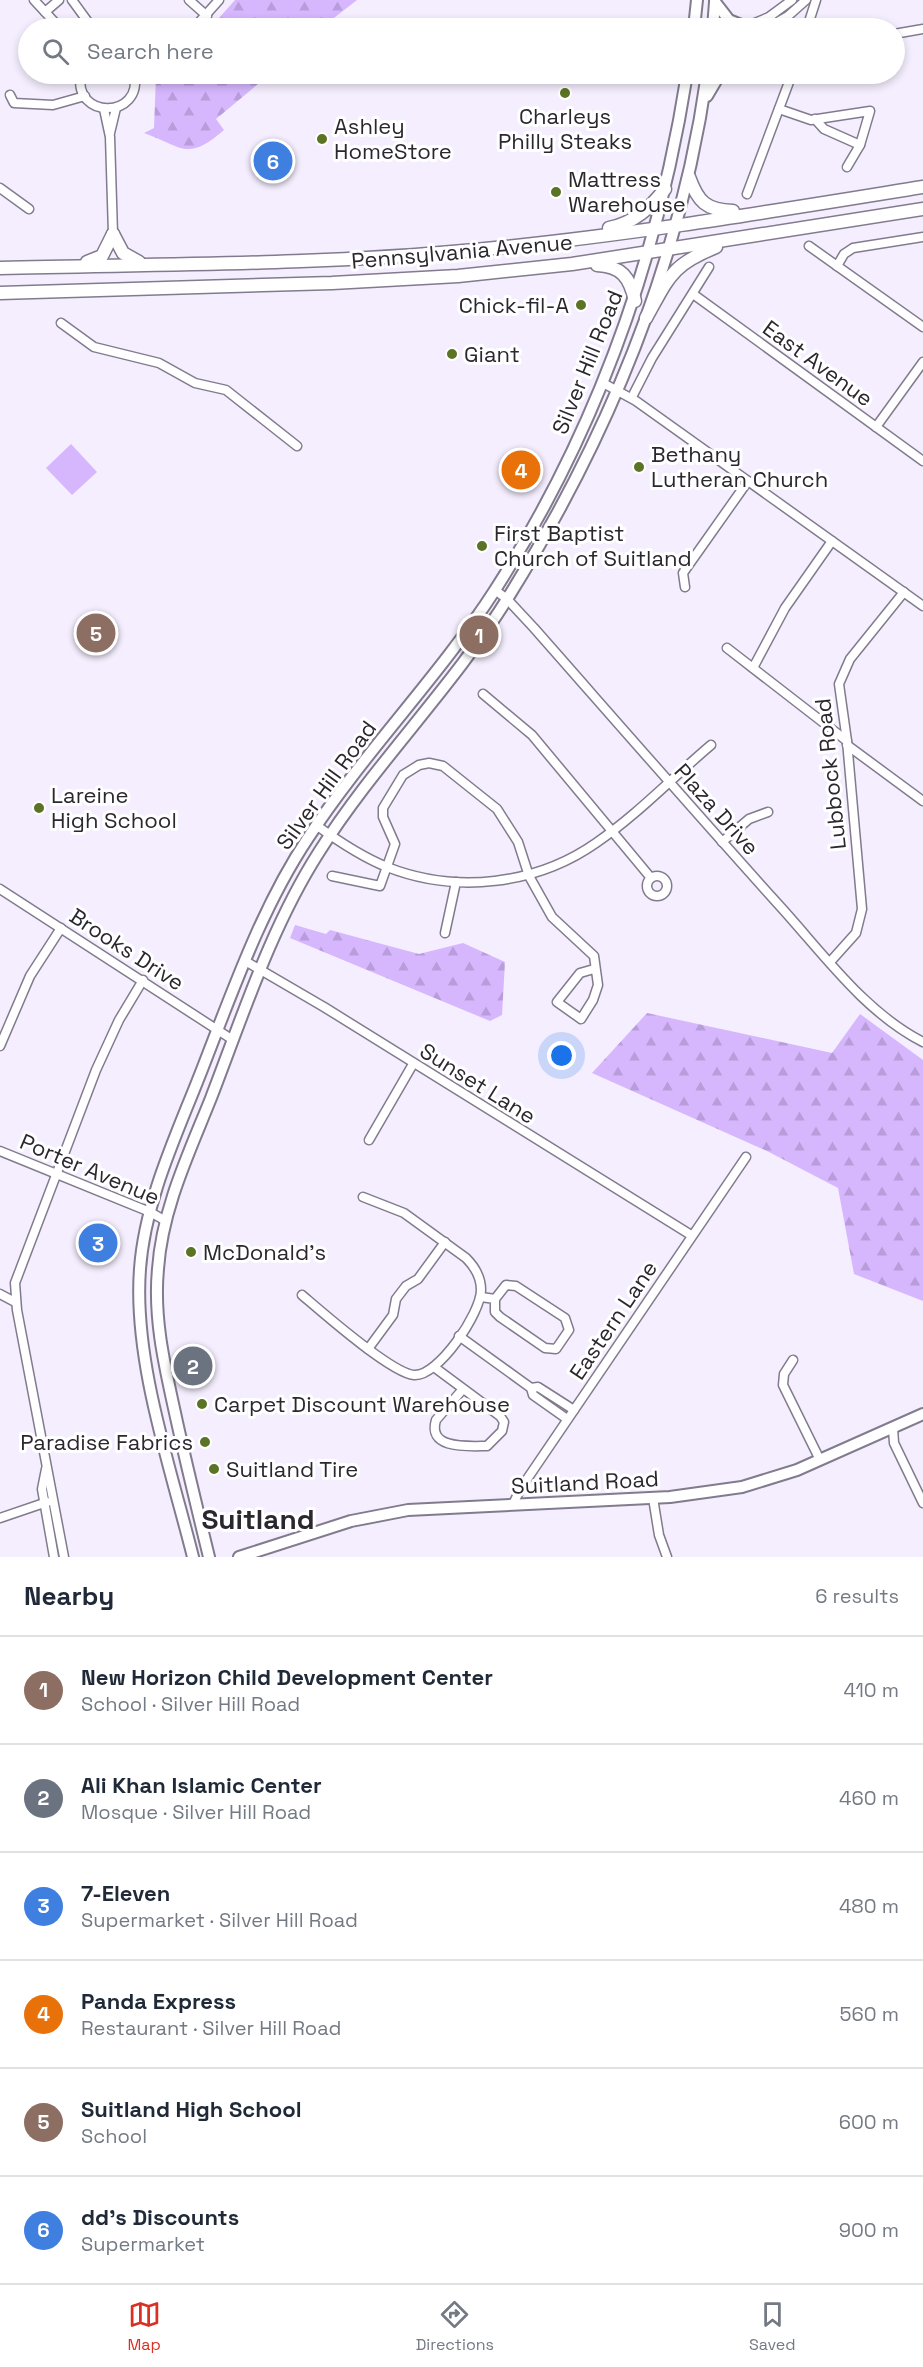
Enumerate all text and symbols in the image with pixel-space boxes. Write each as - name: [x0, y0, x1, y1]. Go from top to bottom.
- search box: [18, 18, 905, 84]
- icon: search: [39, 35, 72, 68]
- text: Search here: [87, 37, 214, 65]
- marker: Charleys Philly Steaks: [558, 86, 572, 100]
- place label: Charleys Philly Steaks: [498, 102, 632, 155]
- place label: Ashley HomeStore: [334, 112, 452, 165]
- marker: Ashley HomeStore: [315, 132, 329, 146]
- pin: 6: [254, 138, 292, 184]
- place label: Mattress Warehouse: [568, 165, 686, 218]
- marker: Mattress Warehouse: [549, 185, 563, 199]
- street label: Pennsylvania Avenue: [350, 227, 574, 275]
- street label: Silver Hill Road: [545, 286, 629, 438]
- place label: Chick-fil-A: [459, 291, 569, 319]
- marker: Chick-fil-A: [574, 298, 588, 312]
- street label: East Avenue: [757, 314, 879, 412]
- place label: Giant: [464, 340, 520, 368]
- marker: Giant: [445, 347, 459, 361]
- place label: Bethany Lutheran Church: [651, 440, 828, 493]
- pin: 4: [502, 448, 540, 492]
- marker: Bethany Lutheran Church: [632, 460, 646, 474]
- place label: First Baptist Church of Suitland: [494, 519, 692, 572]
- marker: First Baptist Church of Suitland: [475, 539, 489, 553]
- pin: 5: [76, 610, 116, 656]
- pin: 1: [460, 612, 498, 658]
- street label: Lubbock Road: [808, 697, 852, 851]
- street label: Silver Hill Road: [270, 715, 382, 855]
- street label: Plaza Drive: [669, 757, 765, 861]
- place label: Lareine High School: [51, 781, 177, 834]
- marker: Lareine High School: [32, 801, 46, 815]
- street label: Brooks Drive: [64, 902, 190, 996]
- street label: Sunset Lane: [415, 1036, 541, 1130]
- your location: [547, 1041, 576, 1070]
- street label: Porter Avenue: [16, 1127, 164, 1211]
- pin: 3: [78, 1220, 118, 1266]
- place label: McDonald's: [203, 1238, 326, 1266]
- marker: McDonald's: [184, 1245, 198, 1259]
- street label: Eastern Lane: [563, 1255, 663, 1385]
- pin: 2: [174, 1344, 212, 1388]
- place label: Carpet Discount Warehouse: [214, 1390, 510, 1418]
- marker: Carpet Discount Warehouse: [195, 1397, 209, 1411]
- place label: Paradise Fabrics: [20, 1428, 193, 1456]
- marker: Paradise Fabrics: [198, 1435, 212, 1449]
- place label: Suitland Tire: [226, 1455, 358, 1483]
- marker: Suitland Tire: [207, 1462, 221, 1476]
- street label: Suitland Road: [510, 1464, 660, 1500]
- district label: Suitland: [201, 1501, 315, 1537]
- text: Nearby: [24, 1579, 114, 1613]
- text: 6 results: [815, 1583, 899, 1609]
- text: New Horizon Child Development Center: [81, 1663, 493, 1691]
- text: 1: [39, 1677, 48, 1703]
- text: 410 m: [843, 1677, 899, 1703]
- text: School · Silver Hill Road: [81, 1691, 300, 1717]
- text: Ali Khan Islamic Center: [81, 1771, 322, 1799]
- text: 2: [38, 1785, 49, 1811]
- text: 460 m: [839, 1785, 899, 1811]
- text: Mosque · Silver Hill Road: [81, 1799, 311, 1825]
- text: 7-Eleven: [81, 1879, 170, 1907]
- text: 3: [37, 1893, 50, 1919]
- text: 480 m: [839, 1893, 899, 1919]
- text: Supermarket · Silver Hill Road: [81, 1907, 358, 1933]
- text: Panda Express: [81, 1987, 236, 2015]
- text: 4: [37, 2001, 50, 2027]
- text: 560 m: [840, 2001, 899, 2027]
- text: Restaurant · Silver Hill Road: [81, 2015, 341, 2041]
- text: Suitland High School: [81, 2095, 302, 2123]
- text: 5: [38, 2109, 50, 2135]
- text: 600 m: [839, 2109, 899, 2135]
- text: School: [81, 2123, 147, 2149]
- text: dd's Discounts: [81, 2203, 239, 2231]
- text: 6: [37, 2217, 50, 2243]
- text: 900 m: [839, 2217, 899, 2243]
- text: Supermarket: [81, 2231, 205, 2257]
- tab: Map: [127, 2298, 161, 2355]
- tab: Directions: [416, 2298, 494, 2355]
- tab: Saved: [749, 2298, 796, 2355]

